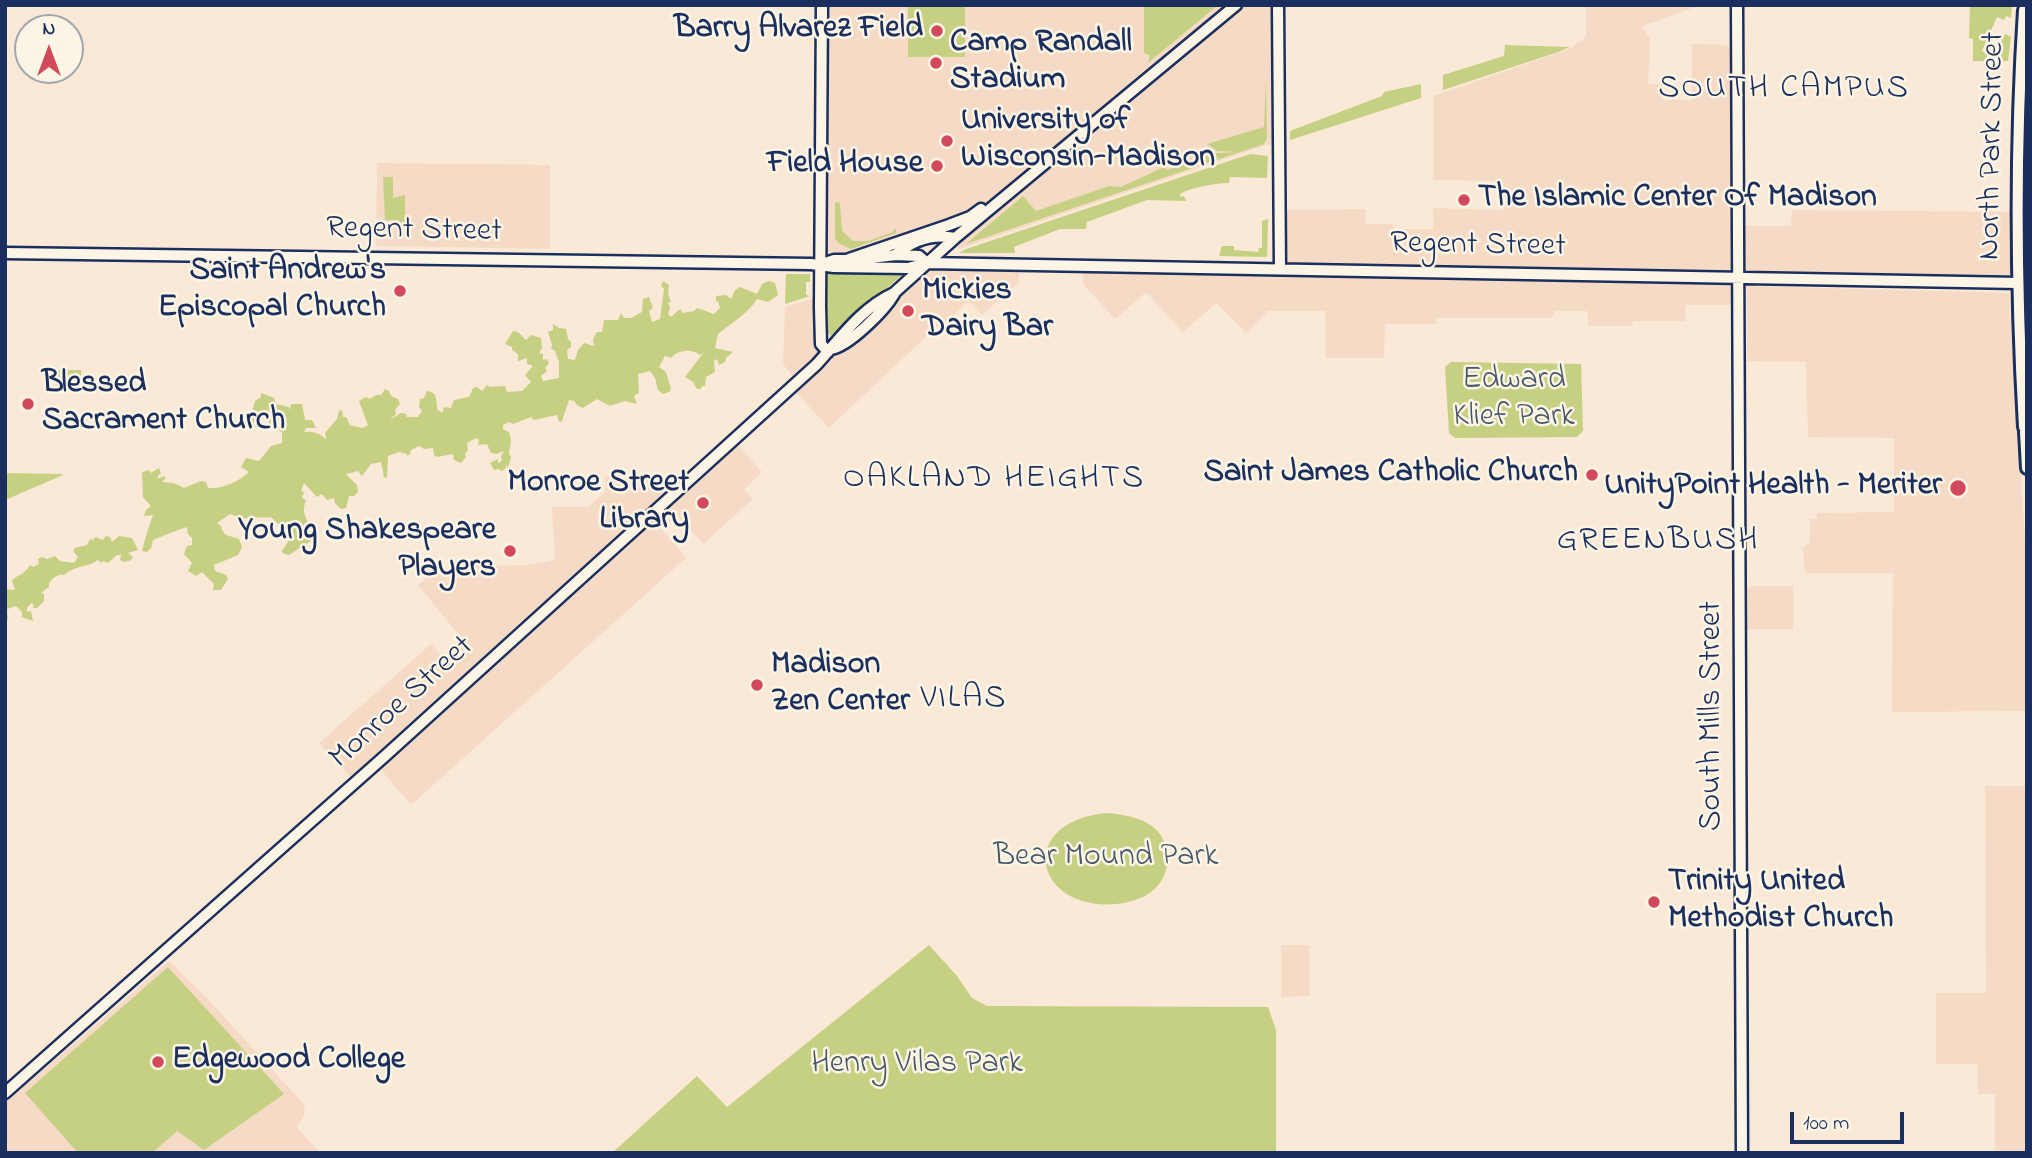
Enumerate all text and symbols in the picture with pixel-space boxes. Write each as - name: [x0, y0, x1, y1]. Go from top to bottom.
- place label: Barry Alvarez Field: [674, 12, 923, 50]
- north arrow: [14, 14, 84, 84]
- text: N: [43, 16, 55, 43]
- marker: Barry Alvarez Field: [929, 23, 945, 39]
- place label: Camp Randall Stadium: [950, 26, 1132, 101]
- street label: North Park Street: [1973, 31, 2015, 261]
- marker: Camp Randall Stadium: [928, 55, 944, 71]
- district label: SOUTH CAMPUS: [1660, 71, 1908, 111]
- place label: University of Wisconsin-Madison: [961, 104, 1215, 179]
- marker: University of Wisconsin-Madison: [939, 133, 955, 149]
- place label: Field House: [767, 147, 923, 185]
- marker: Field House: [929, 158, 945, 174]
- place label: The Islamic Center Of Madison: [1478, 181, 1877, 219]
- marker: The Islamic Center Of Madison: [1456, 192, 1472, 208]
- street label: Regent Street: [326, 211, 502, 253]
- street label: Regent Street: [1390, 226, 1566, 268]
- place label: Saint Andrew's Episcopal Church: [158, 254, 386, 329]
- place label: Mickies Dairy Bar: [922, 274, 1053, 349]
- marker: Saint Andrew's Episcopal Church: [392, 283, 408, 299]
- marker: Mickies Dairy Bar: [900, 303, 916, 319]
- park label: Edward Klief Park: [1453, 363, 1575, 438]
- place label: Blessed Sacrament Church: [42, 367, 285, 442]
- marker: Blessed Sacrament Church: [20, 396, 36, 412]
- place label: Saint James Catholic Church: [1203, 456, 1578, 494]
- district label: OAKLAND HEIGHTS: [845, 461, 1143, 501]
- place label: Monroe Street Library: [508, 466, 689, 541]
- marker: Saint James Catholic Church: [1584, 467, 1600, 483]
- place label: UnityPoint Health - Meriter: [1604, 469, 1942, 507]
- marker: UnityPoint Health - Meriter: [1948, 478, 1968, 498]
- marker: Monroe Street Library: [695, 495, 711, 511]
- place label: Young Shakespeare Players: [238, 514, 496, 589]
- district label: GREENBUSH: [1558, 523, 1758, 563]
- marker: Young Shakespeare Players: [502, 543, 518, 559]
- street label: South Mills Street: [1695, 601, 1733, 831]
- street label: Monroe Street: [323, 629, 483, 779]
- place label: Madison Zen Center: [771, 648, 910, 723]
- marker: Madison Zen Center: [749, 677, 765, 693]
- district label: VILAS: [921, 681, 1007, 721]
- park label: Bear Mound Park: [994, 840, 1218, 878]
- place label: Trinity United Methodist Church: [1668, 865, 1893, 940]
- marker: Trinity United Methodist Church: [1646, 894, 1662, 910]
- place label: Edgewood College: [172, 1043, 405, 1081]
- park label: Henry Vilas Park: [811, 1047, 1023, 1085]
- marker: Edgewood College: [150, 1054, 166, 1070]
- scale bar: [1794, 1098, 1908, 1142]
- text: 100 m: [1803, 1109, 1849, 1139]

